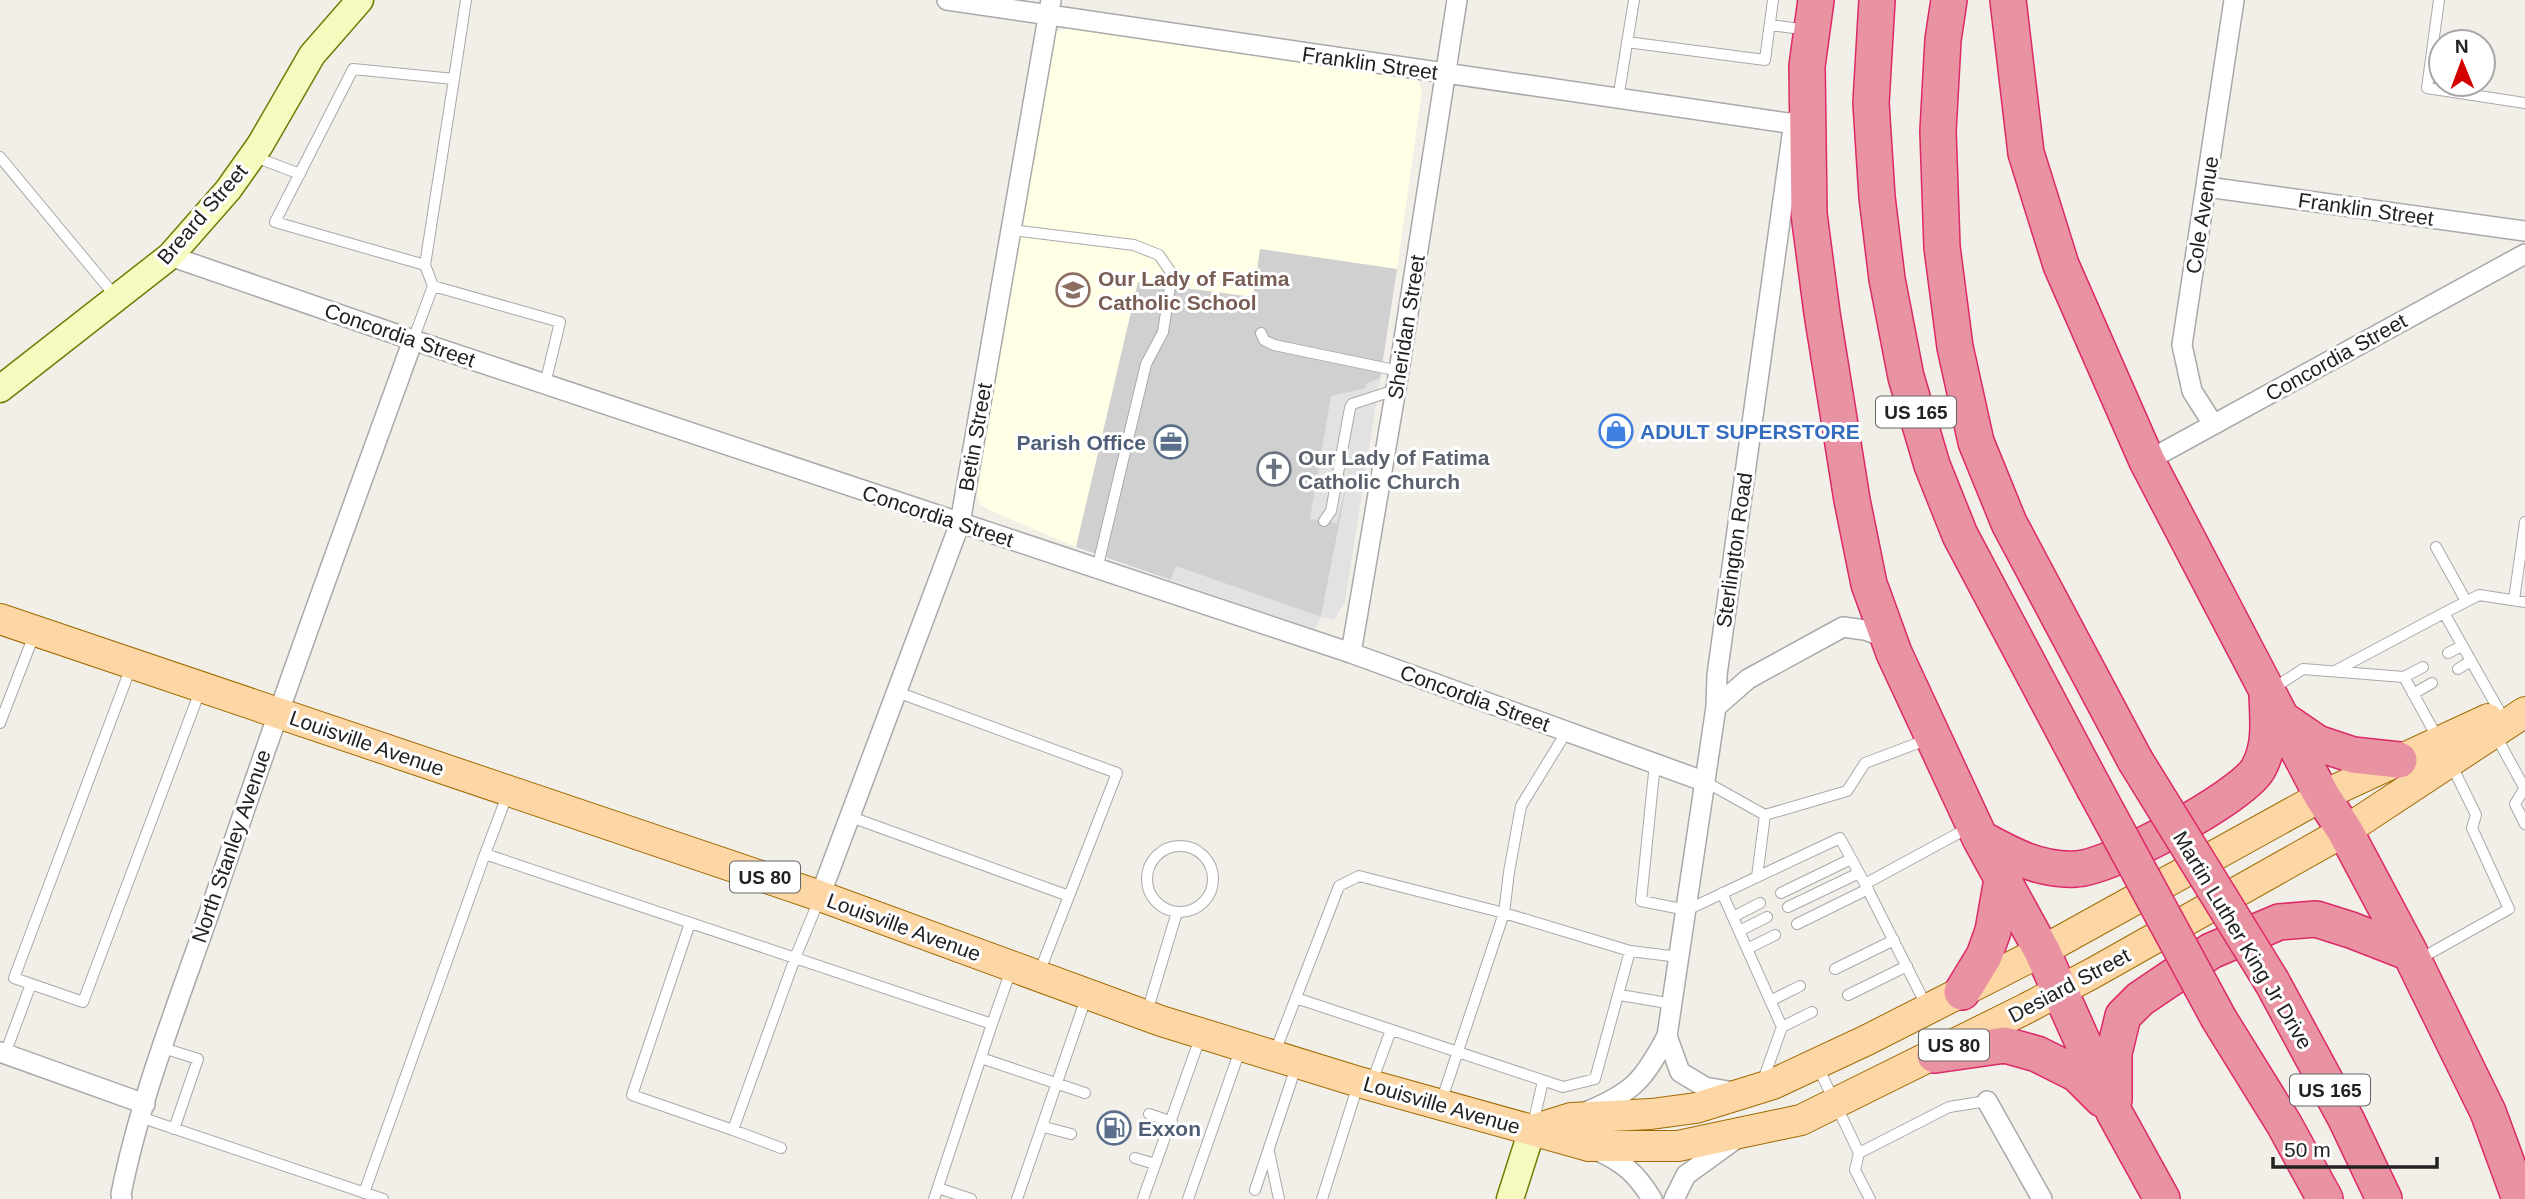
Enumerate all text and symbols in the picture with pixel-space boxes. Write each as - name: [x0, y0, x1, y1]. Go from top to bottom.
- north arrow: [2427, 28, 2497, 98]
- text: N: [2455, 36, 2469, 57]
- street label: Franklin Street: [1301, 42, 1439, 84]
- street label: Cole Avenue: [2181, 155, 2223, 275]
- street label: Breard Street: [152, 159, 252, 269]
- street label: Franklin Street: [2297, 188, 2435, 230]
- street label: Sheridan Street: [1383, 253, 1429, 401]
- place label: Our Lady of Fatima Catholic School: [1098, 267, 1290, 314]
- school or university icon: Our Lady of Fatima Catholic School: [1054, 271, 1092, 309]
- street label: Concordia Street: [322, 298, 478, 372]
- street label: Concordia Street: [2262, 309, 2411, 405]
- street label: Betin Street: [954, 381, 996, 493]
- road number: US 165: [1876, 396, 1956, 428]
- shop icon: ADULT SUPERSTORE: [1597, 412, 1635, 450]
- place label: ADULT SUPERSTORE: [1640, 420, 1860, 443]
- office icon: Parish Office: [1152, 423, 1190, 461]
- place label: Parish Office: [1016, 431, 1146, 454]
- place label: Our Lady of Fatima Catholic Church: [1298, 446, 1490, 493]
- church icon: Our Lady of Fatima Catholic Church: [1255, 450, 1293, 488]
- street label: Sterlington Road: [1712, 471, 1756, 629]
- street label: Concordia Street: [860, 481, 1017, 551]
- street label: Concordia Street: [1397, 660, 1553, 736]
- street label: Louisville Avenue: [287, 706, 447, 780]
- street label: North Stanley Avenue: [187, 746, 275, 946]
- street label: Martin Luther King Jr Drive: [2169, 827, 2317, 1053]
- road number: US 80: [730, 862, 800, 892]
- street label: Louisville Avenue: [824, 889, 984, 965]
- street label: Desiard Street: [2004, 943, 2134, 1027]
- road number: US 80: [1919, 1030, 1989, 1060]
- street label: Louisville Avenue: [1361, 1072, 1523, 1138]
- road number: US 165: [2290, 1074, 2370, 1106]
- fuel station icon: Exxon: [1095, 1109, 1133, 1147]
- place label: Exxon: [1138, 1117, 1201, 1140]
- scale bar: [2273, 1126, 2438, 1170]
- text: 50 m: [2284, 1138, 2331, 1161]

